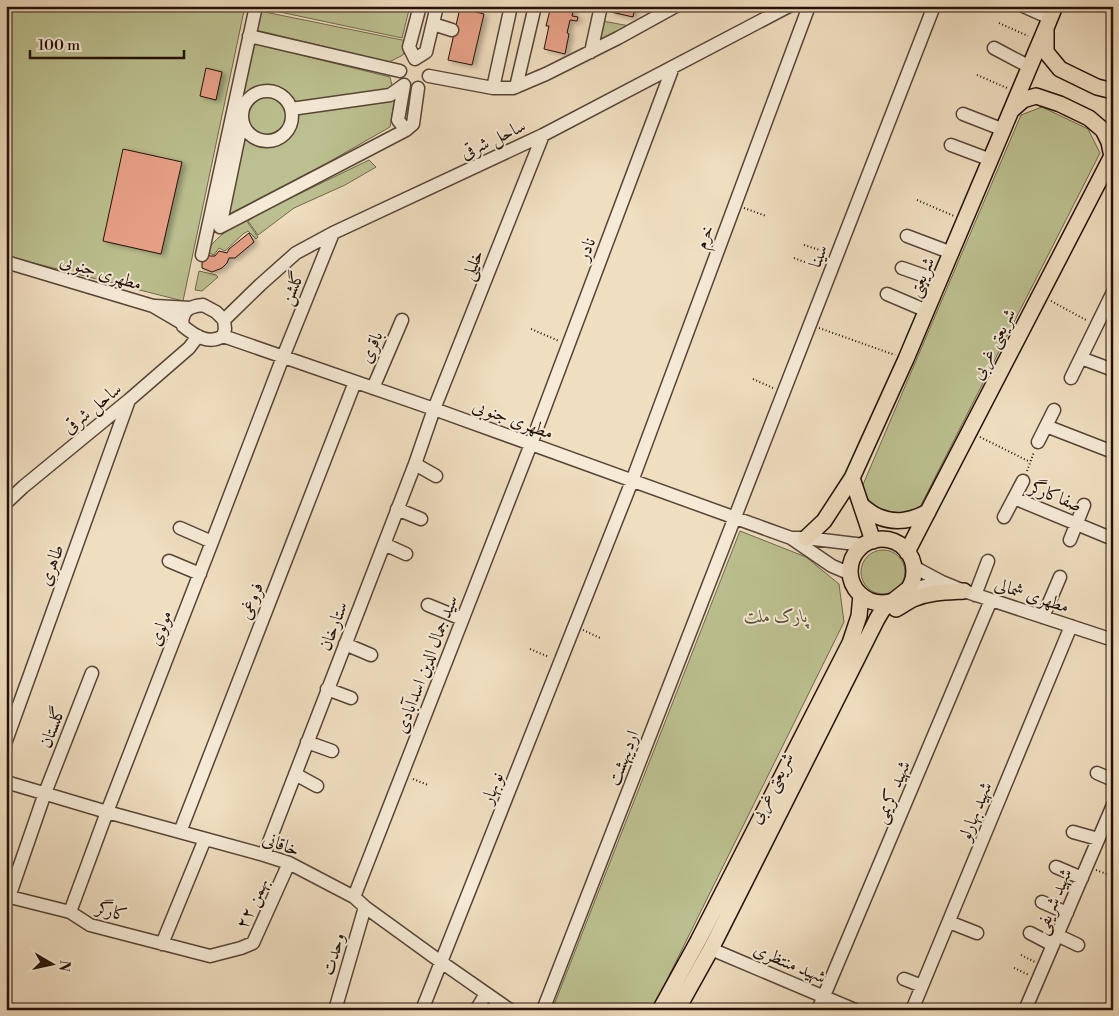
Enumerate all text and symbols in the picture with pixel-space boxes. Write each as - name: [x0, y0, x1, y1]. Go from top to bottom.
- scale bar: [30, 28, 184, 60]
- text: 100 m: [38, 36, 80, 55]
- street label: ساحل شرقی: [457, 114, 530, 165]
- street label: خرم: [690, 222, 723, 254]
- street label: نادر: [571, 234, 601, 266]
- street label: سینا: [804, 241, 833, 271]
- street label: خلیلی: [456, 247, 490, 284]
- street label: مطهری جنوبی: [57, 249, 145, 297]
- street label: شریعتی: [903, 254, 941, 301]
- street label: گلشن: [275, 268, 310, 309]
- street label: شریعتی غربی: [966, 305, 1022, 384]
- street label: باقری: [354, 328, 388, 367]
- street label: ساحل شرقی: [58, 378, 127, 440]
- street label: مطهری جنوبی: [469, 394, 557, 446]
- street label: صفاکارگر: [1024, 474, 1086, 517]
- street label: طاهری: [33, 541, 70, 589]
- street label: مطهری شمالی: [992, 573, 1072, 618]
- street label: فروغی: [234, 579, 269, 623]
- street label: سید جمال الدین اسدآبادی: [390, 592, 463, 737]
- street label: ستارخان: [314, 598, 353, 654]
- park label: پارک ملت: [744, 605, 810, 629]
- street label: مولوی: [143, 607, 178, 649]
- street label: گلستان: [34, 703, 71, 751]
- street label: اردیبهشت: [602, 727, 645, 789]
- street label: شریعتی غربی: [744, 749, 800, 828]
- street label: شهید کریمی: [869, 757, 916, 827]
- street label: نوبهار: [475, 769, 509, 809]
- street label: شهید بهارلو: [953, 778, 998, 846]
- street label: خاقانی: [259, 827, 302, 862]
- street label: شهید شریفی: [1029, 865, 1078, 938]
- street label: ۲۲ بهمن: [231, 874, 274, 932]
- street label: کارگر: [92, 894, 130, 927]
- street label: وحدت: [316, 930, 350, 978]
- north arrow: [28, 938, 78, 988]
- street label: شهید منتظری: [750, 938, 830, 989]
- text: N: [54, 959, 74, 973]

